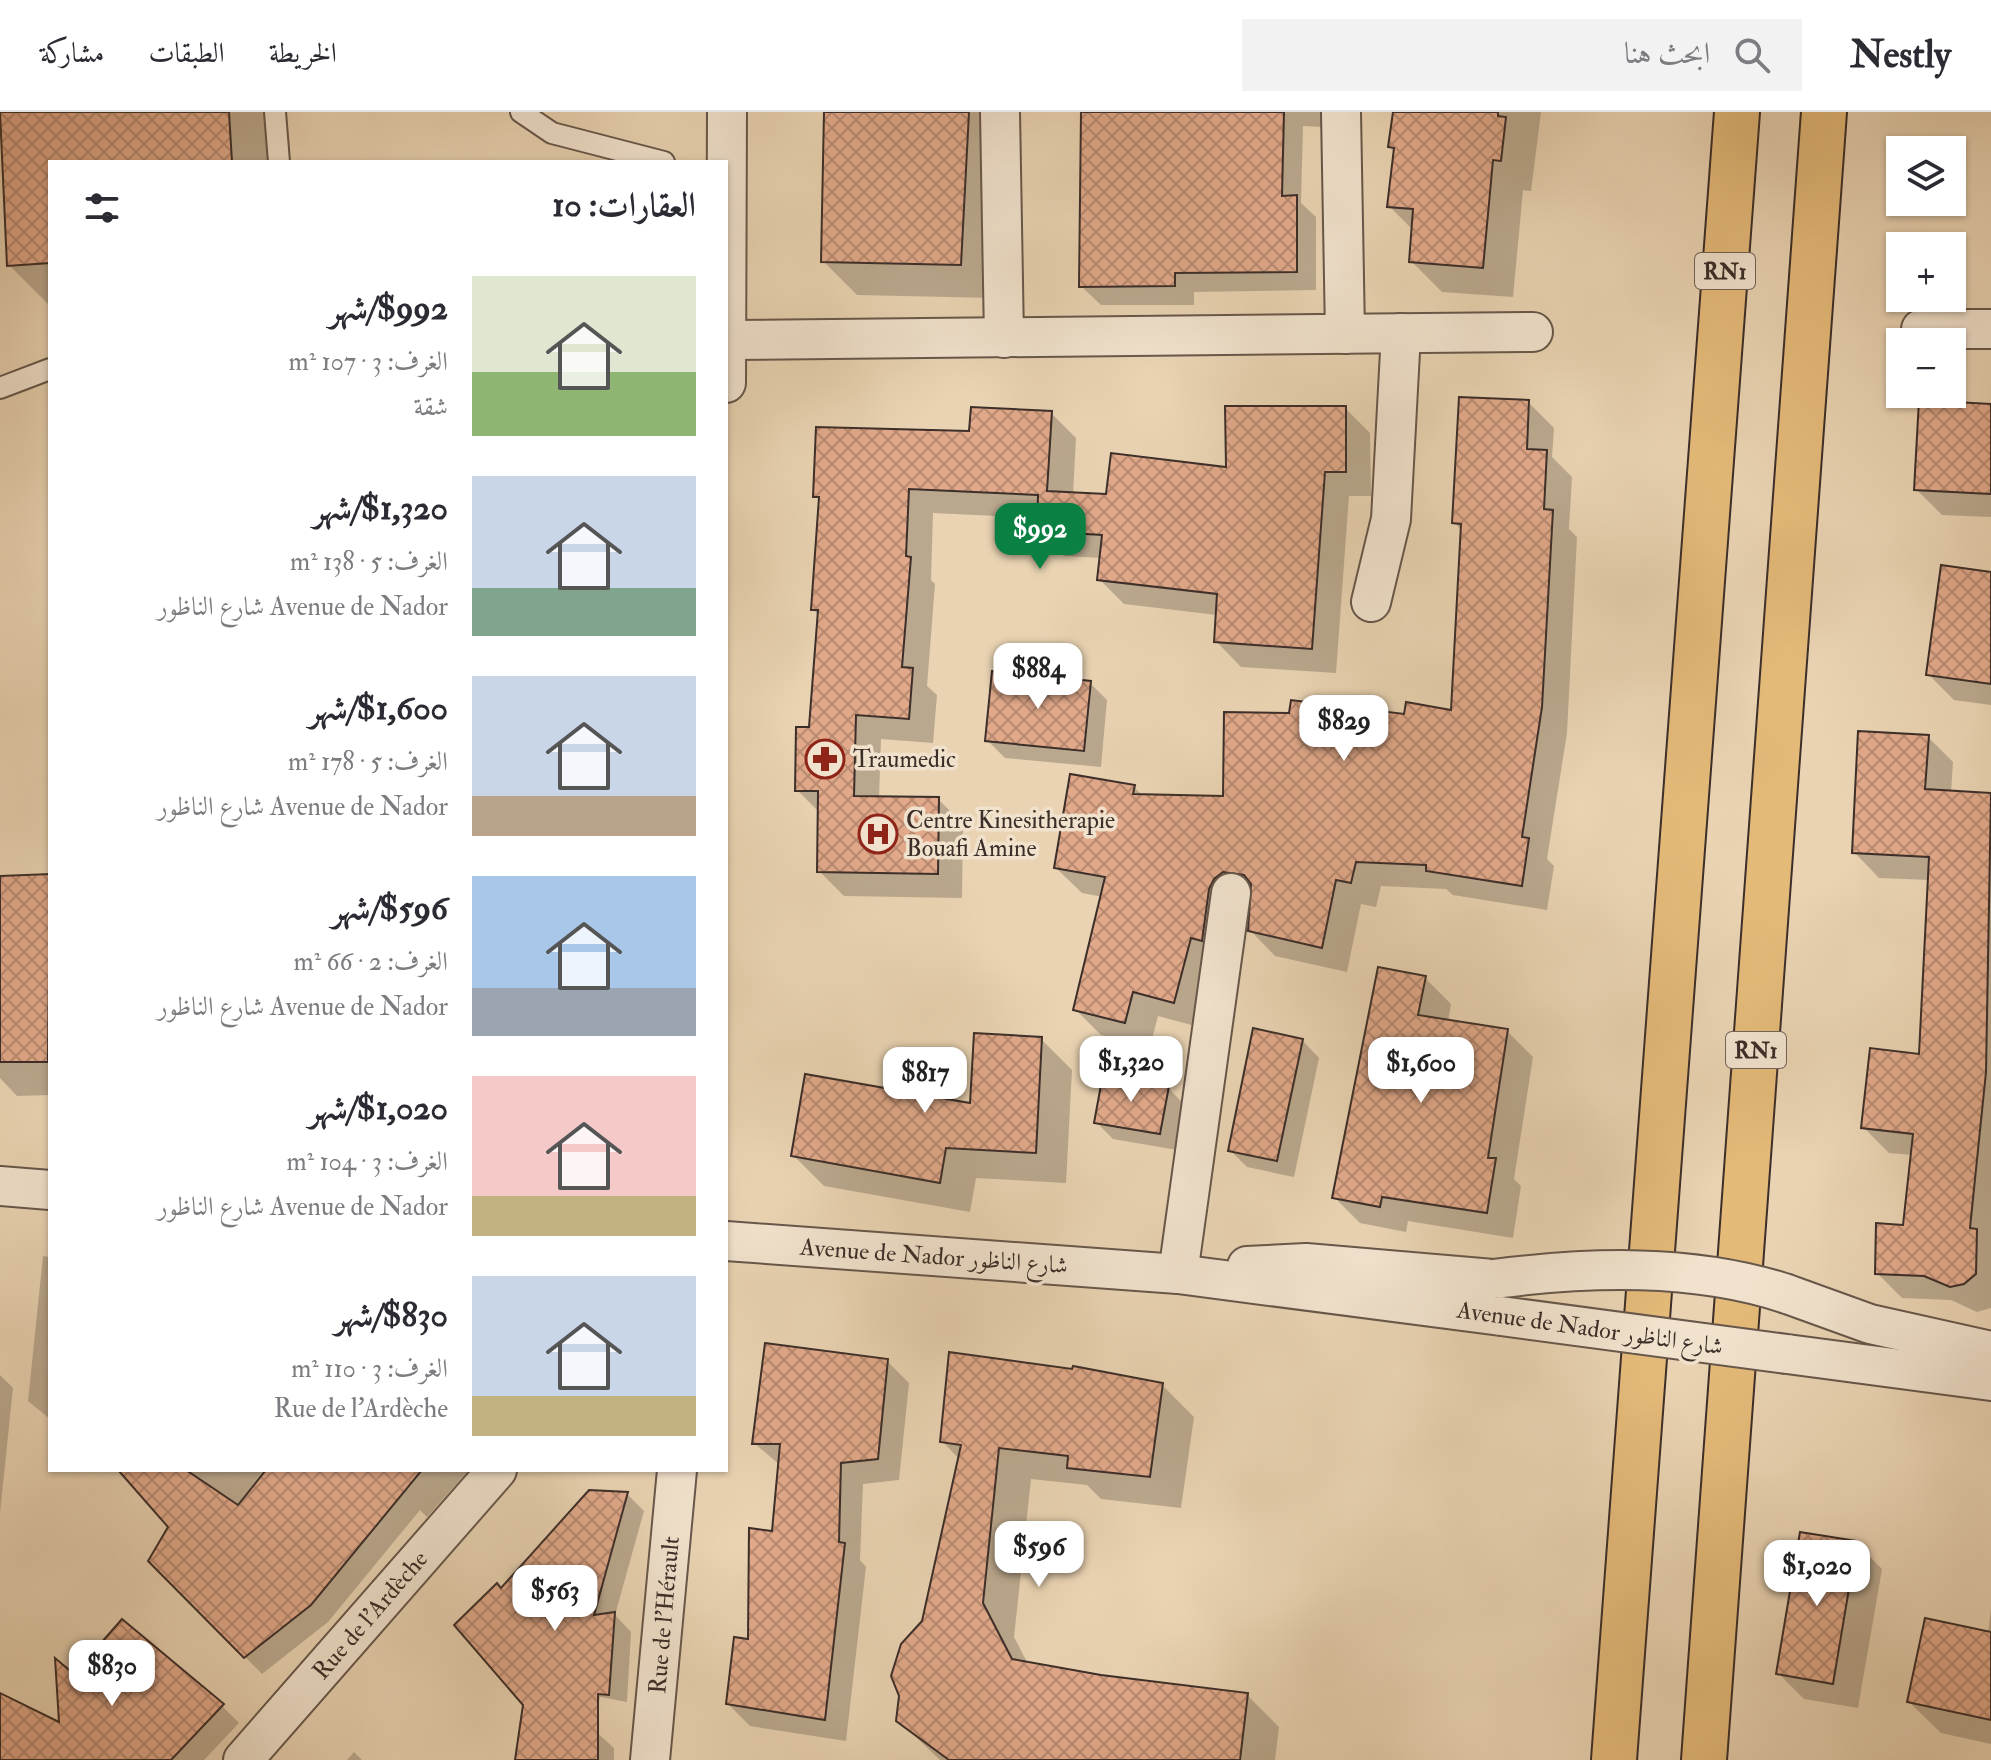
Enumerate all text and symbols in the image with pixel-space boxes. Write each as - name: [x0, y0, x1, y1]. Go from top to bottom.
- search box: [1242, 19, 1802, 91]
- text: Nestly: [1850, 31, 1951, 79]
- icon: search: [1730, 33, 1774, 77]
- text: ابحث هنا: [1624, 35, 1710, 72]
- text: مشاركة: [40, 36, 104, 71]
- text: الطبقات: [148, 36, 225, 71]
- text: الخريطة: [269, 36, 337, 71]
- map controls: [1886, 136, 1966, 408]
- button: layers: [1886, 136, 1966, 216]
- text: العقارات: 10: [552, 184, 696, 227]
- icon: filters: [80, 186, 124, 230]
- button: +: [1886, 232, 1966, 312]
- road number: RN1: [1695, 253, 1755, 289]
- text: $992/شهر: [329, 287, 448, 330]
- icon: home: [536, 308, 632, 404]
- button: −: [1886, 328, 1966, 408]
- text: الغرف: 3 · 107 m²: [288, 346, 448, 378]
- text: شقة: [414, 391, 448, 423]
- text: $1,320/شهر: [313, 487, 448, 530]
- pin: $992: [993, 503, 1087, 571]
- icon: home: [536, 508, 632, 604]
- text: $992: [1013, 513, 1067, 545]
- text: الغرف: 5 · 138 m²: [290, 546, 448, 578]
- text: Avenue de Nador شارع الناظور: [157, 591, 448, 623]
- pin: $884: [991, 643, 1085, 711]
- text: $884: [1011, 653, 1065, 685]
- text: $1,600/شهر: [309, 687, 448, 730]
- pin: $829: [1297, 695, 1391, 763]
- text: $829: [1317, 705, 1371, 737]
- icon: home: [536, 708, 632, 804]
- pharmacy icon: Traumedic: [804, 738, 846, 780]
- place label: Traumedic: [853, 744, 956, 775]
- text: الغرف: 5 · 178 m²: [288, 746, 448, 778]
- text: Avenue de Nador شارع الناظور: [157, 791, 448, 823]
- place label: Centre Kinesitherapie Bouafi Amine: [906, 805, 1115, 864]
- hospital icon: Centre Kinesitherapie Bouafi Amine: [857, 813, 899, 855]
- text: $596/شهر: [331, 887, 448, 930]
- icon: home: [536, 908, 632, 1004]
- text: الغرف: 2 · 66 m²: [293, 946, 448, 978]
- text: Avenue de Nador شارع الناظور: [157, 991, 448, 1023]
- road number: RN1: [1726, 1032, 1786, 1068]
- pin: $1,320: [1066, 1036, 1196, 1104]
- pin: $1,600: [1356, 1037, 1486, 1105]
- text: $1,320: [1098, 1046, 1164, 1078]
- pin: $817: [878, 1047, 972, 1115]
- text: $1,600: [1386, 1047, 1456, 1079]
- text: $817: [901, 1057, 949, 1089]
- text: $1,020/شهر: [309, 1087, 448, 1130]
- icon: home: [536, 1108, 632, 1204]
- text: الغرف: 3 · 104 m²: [287, 1146, 448, 1178]
- text: Avenue de Nador شارع الناظور: [157, 1191, 448, 1223]
- street label: Avenue de Nador شارع الناظور: [798, 1232, 1069, 1285]
- text: $830/شهر: [334, 1294, 448, 1337]
- street label: Avenue de Nador شارع الناظور: [1453, 1294, 1725, 1366]
- icon: home: [536, 1308, 632, 1404]
- text: الغرف: 3 · 110 m²: [291, 1353, 448, 1385]
- text: Rue de l'Ardèche: [274, 1393, 448, 1425]
- pin: $596: [992, 1521, 1086, 1589]
- text: $596: [1013, 1531, 1065, 1563]
- street label: Rue de l'Hérault: [642, 1535, 687, 1695]
- pin: $1,020: [1752, 1540, 1882, 1608]
- street label: Rue de l'Ardèche: [306, 1544, 435, 1686]
- text: $1,020: [1782, 1550, 1852, 1582]
- pin: $563: [508, 1565, 602, 1633]
- text: $563: [530, 1575, 580, 1607]
- pin: $830: [65, 1640, 159, 1708]
- text: $830: [87, 1650, 137, 1682]

